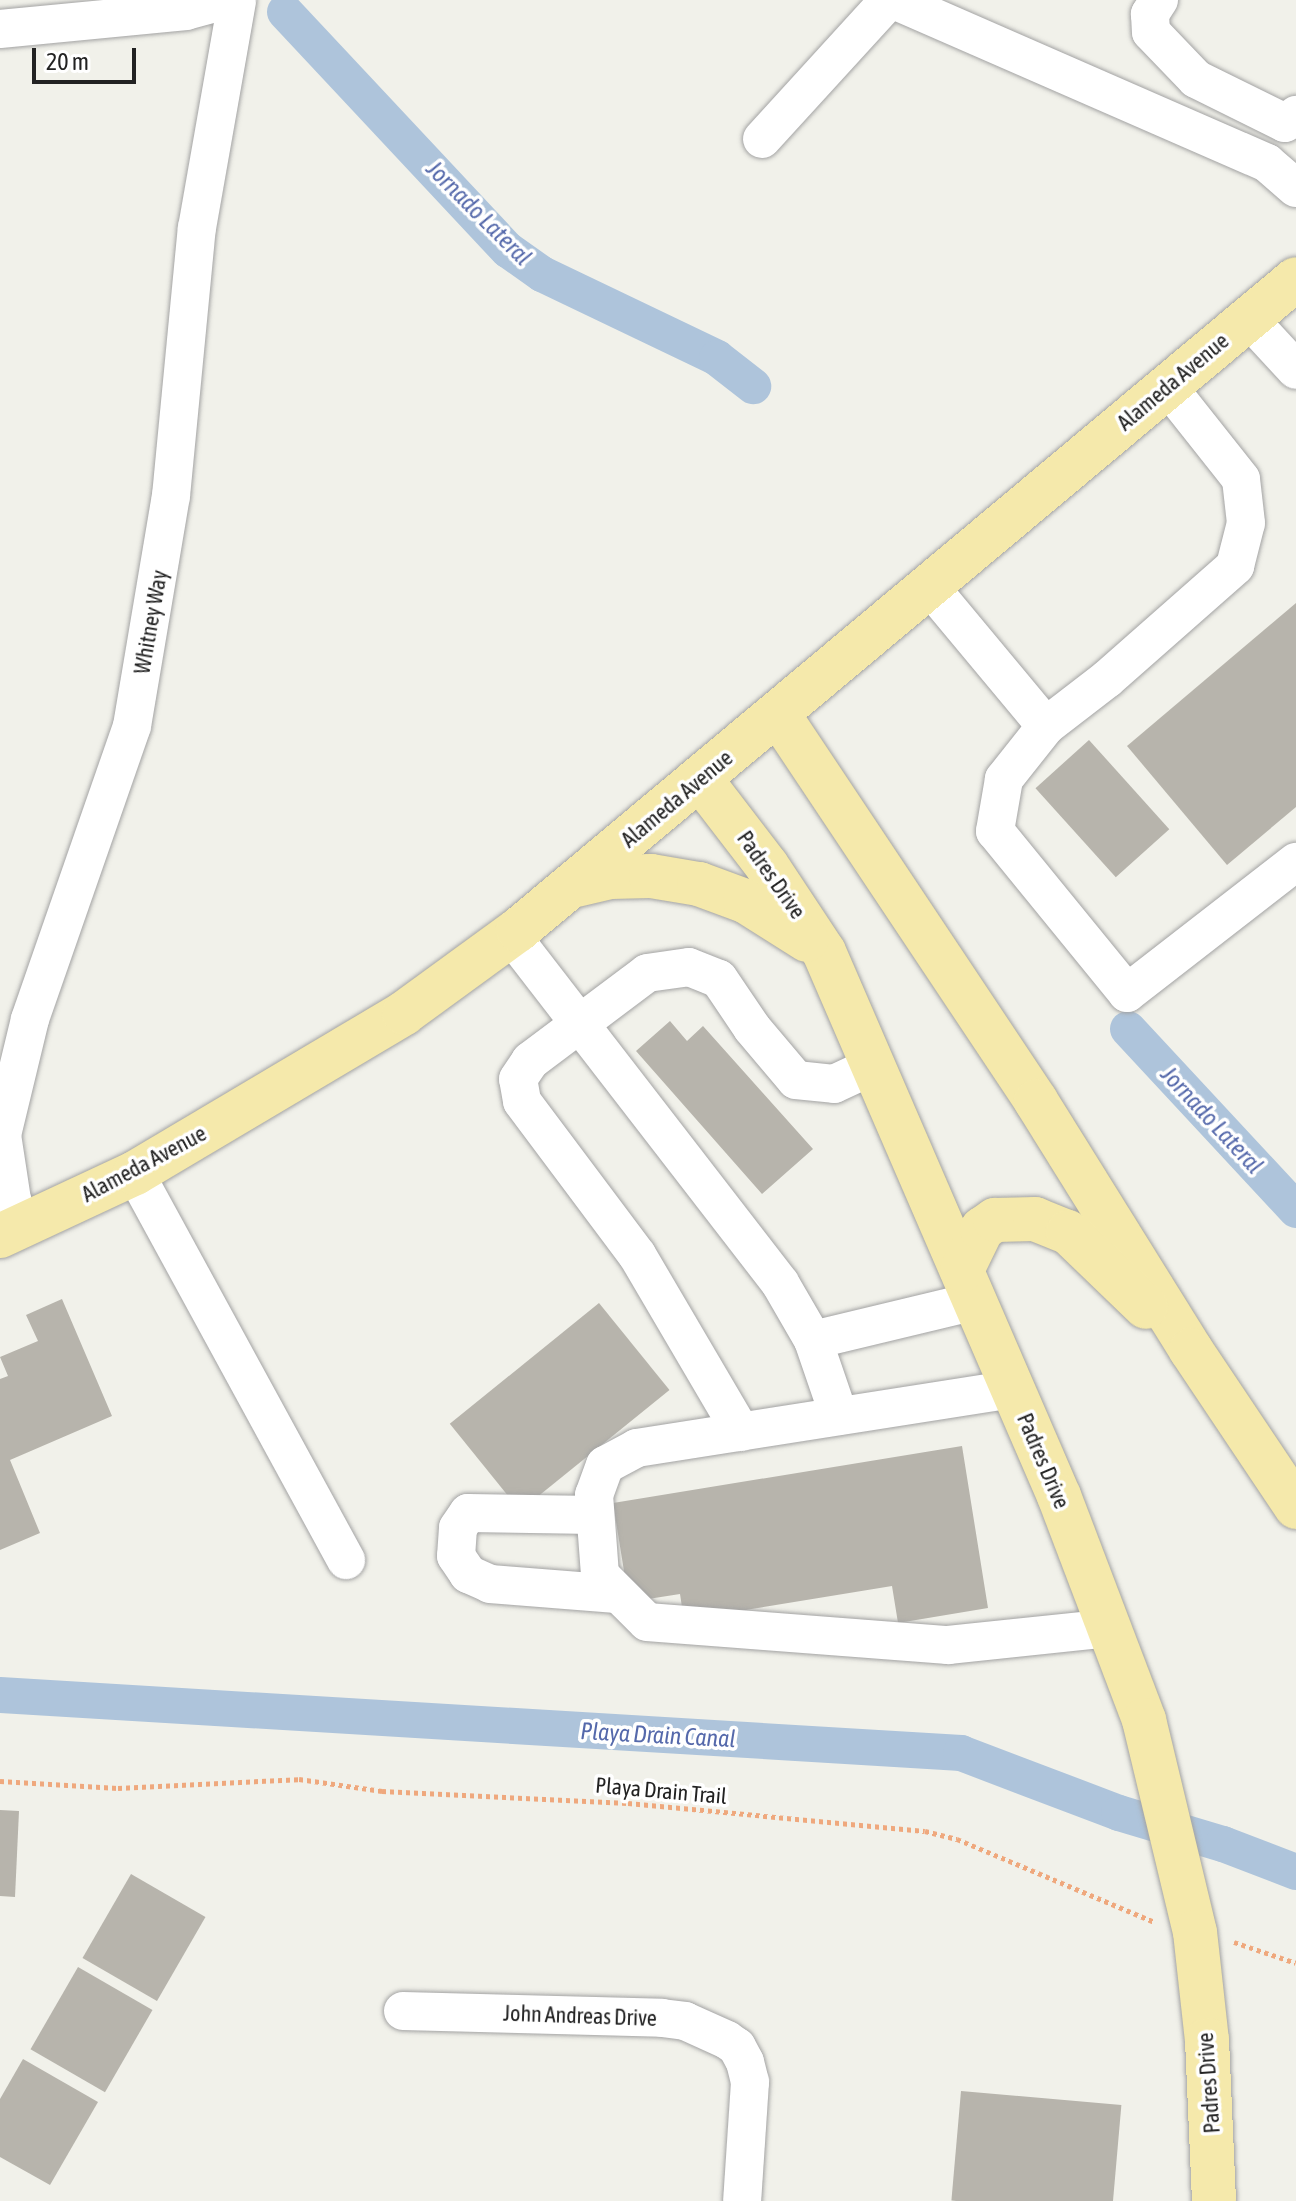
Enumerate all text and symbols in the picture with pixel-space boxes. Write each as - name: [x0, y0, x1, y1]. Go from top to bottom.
- scale bar: [36, 32, 140, 82]
- text: 20 m: [46, 48, 89, 75]
- water label: Jornado Lateral: [420, 154, 538, 272]
- street label: Alameda Avenue: [1112, 328, 1234, 436]
- street label: Whitney Way: [129, 568, 173, 676]
- street label: Alameda Avenue: [616, 745, 738, 853]
- street label: Padres Drive: [731, 826, 811, 924]
- water label: Jornado Lateral: [1155, 1060, 1269, 1180]
- street label: Alameda Avenue: [77, 1120, 211, 1208]
- street label: Padres Drive: [1011, 1409, 1075, 1513]
- water label: Playa Drain Canal: [580, 1717, 736, 1753]
- street label: Playa Drain Trail: [594, 1772, 728, 1810]
- street label: John Andreas Drive: [503, 2000, 657, 2032]
- street label: Padres Drive: [1192, 2032, 1226, 2134]

